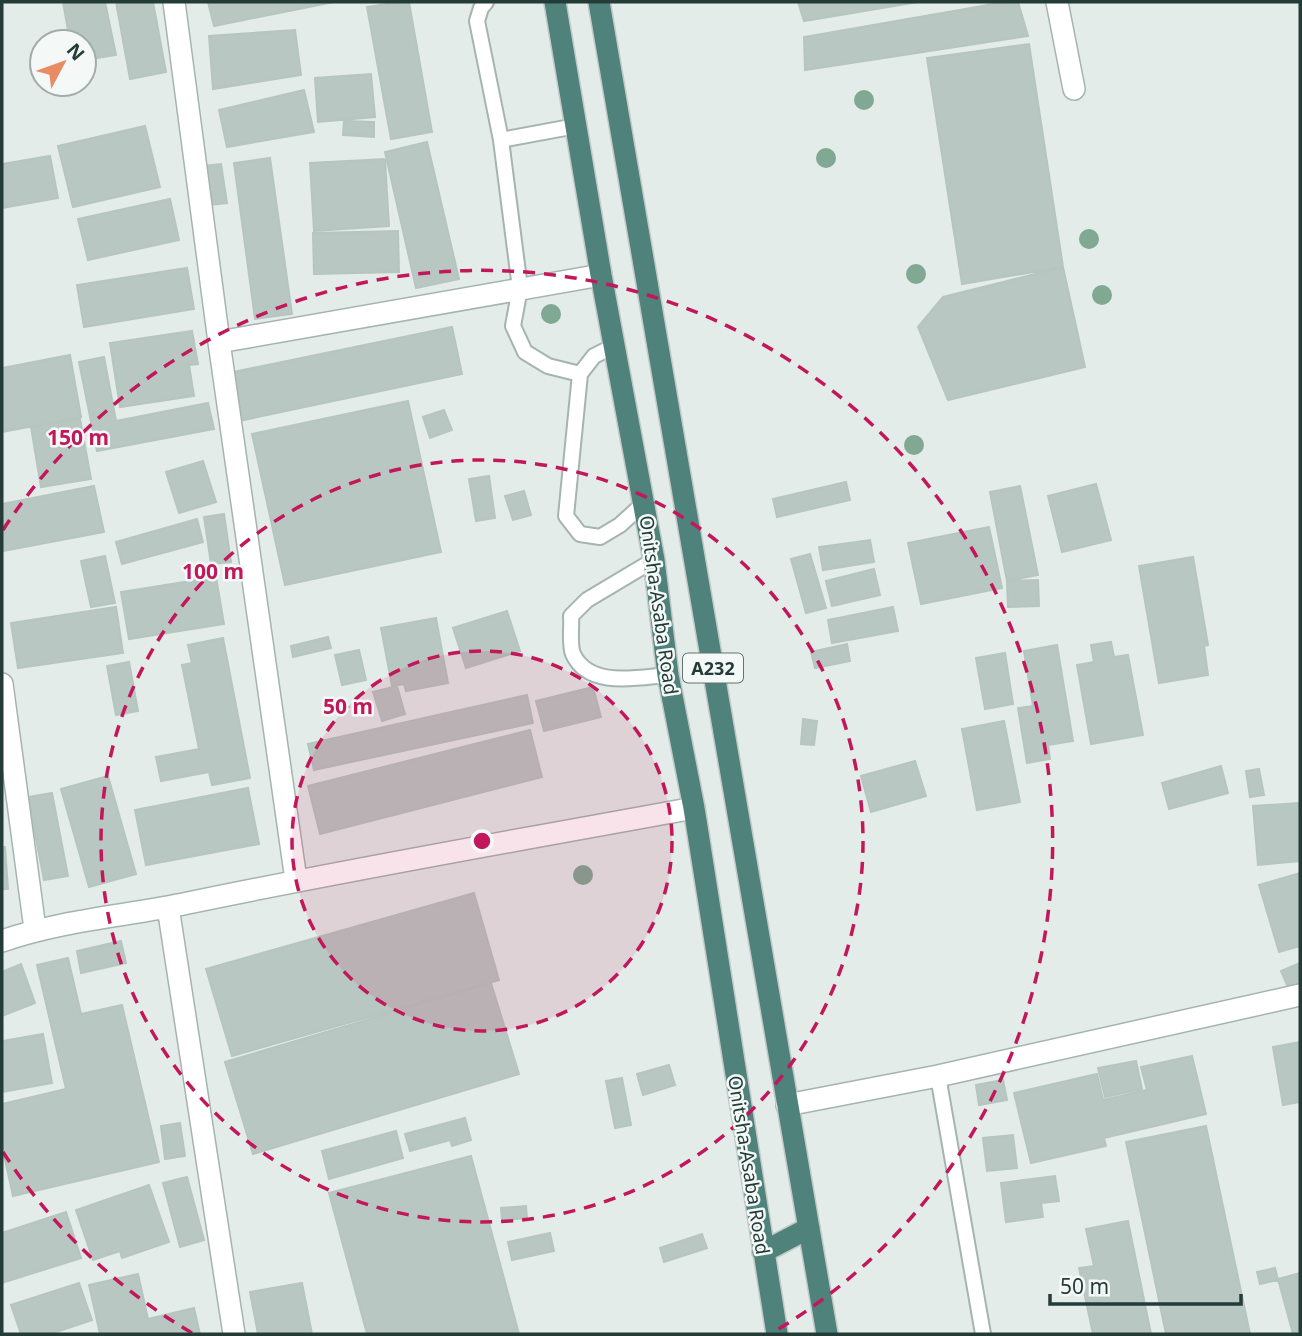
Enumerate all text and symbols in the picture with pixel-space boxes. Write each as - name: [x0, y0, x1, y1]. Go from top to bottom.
- north arrow: [28, 28, 98, 98]
- text: N: [61, 37, 91, 66]
- text: 150 m: [47, 423, 109, 451]
- street label: Onitsha-Asaba Road: [634, 514, 684, 696]
- text: 100 m: [182, 557, 244, 585]
- road number: A232: [683, 654, 743, 682]
- text: 50 m: [323, 692, 373, 720]
- centre of rings: [470, 829, 494, 853]
- street label: Onitsha-Asaba Road: [722, 1074, 776, 1256]
- scale bar: [1050, 1262, 1241, 1306]
- text: 50 m: [1060, 1272, 1109, 1300]

